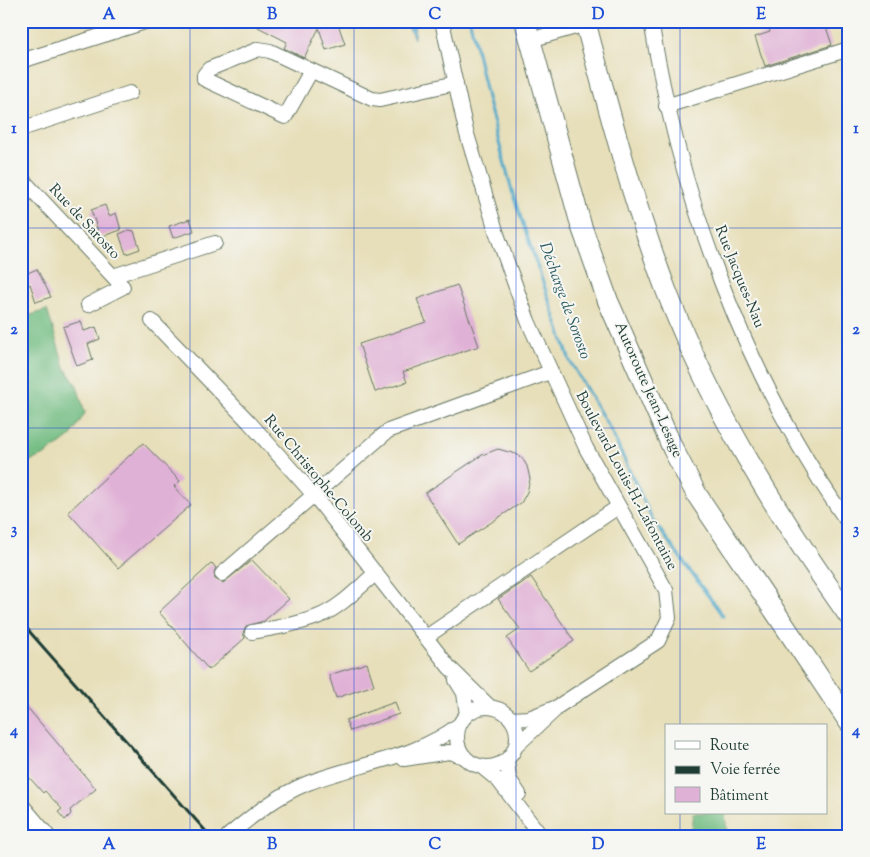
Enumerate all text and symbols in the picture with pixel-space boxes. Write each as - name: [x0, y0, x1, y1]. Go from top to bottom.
- text: A: [103, 4, 116, 27]
- text: B: [267, 4, 277, 27]
- text: C: [429, 4, 442, 27]
- text: D: [592, 4, 605, 27]
- text: E: [756, 4, 766, 27]
- text: 1: [11, 118, 17, 141]
- text: 1: [853, 118, 859, 141]
- street label: Rue de Sarosto: [43, 180, 125, 264]
- street label: Rue Jacques-Nau: [709, 223, 769, 332]
- water label: Décharge de Sorosto: [532, 239, 596, 363]
- text: 2: [10, 319, 18, 342]
- street label: Autoroute Jean-Lesage: [609, 319, 687, 461]
- text: 2: [852, 319, 860, 342]
- street label: Boulevard Louis-H.-Lafontaine: [570, 388, 682, 574]
- street label: Rue Christophe-Colomb: [258, 411, 378, 547]
- text: 3: [11, 519, 18, 542]
- text: 3: [853, 519, 860, 542]
- text: 4: [9, 720, 18, 743]
- text: 4: [851, 720, 860, 743]
- legend: [665, 724, 828, 814]
- text: Route: [710, 736, 749, 757]
- text: Voie ferrée: [710, 760, 780, 781]
- text: Bâtiment: [710, 786, 769, 807]
- text: A: [103, 834, 116, 857]
- text: B: [267, 834, 277, 857]
- text: C: [429, 834, 442, 857]
- text: D: [592, 834, 605, 857]
- text: E: [756, 834, 766, 857]

